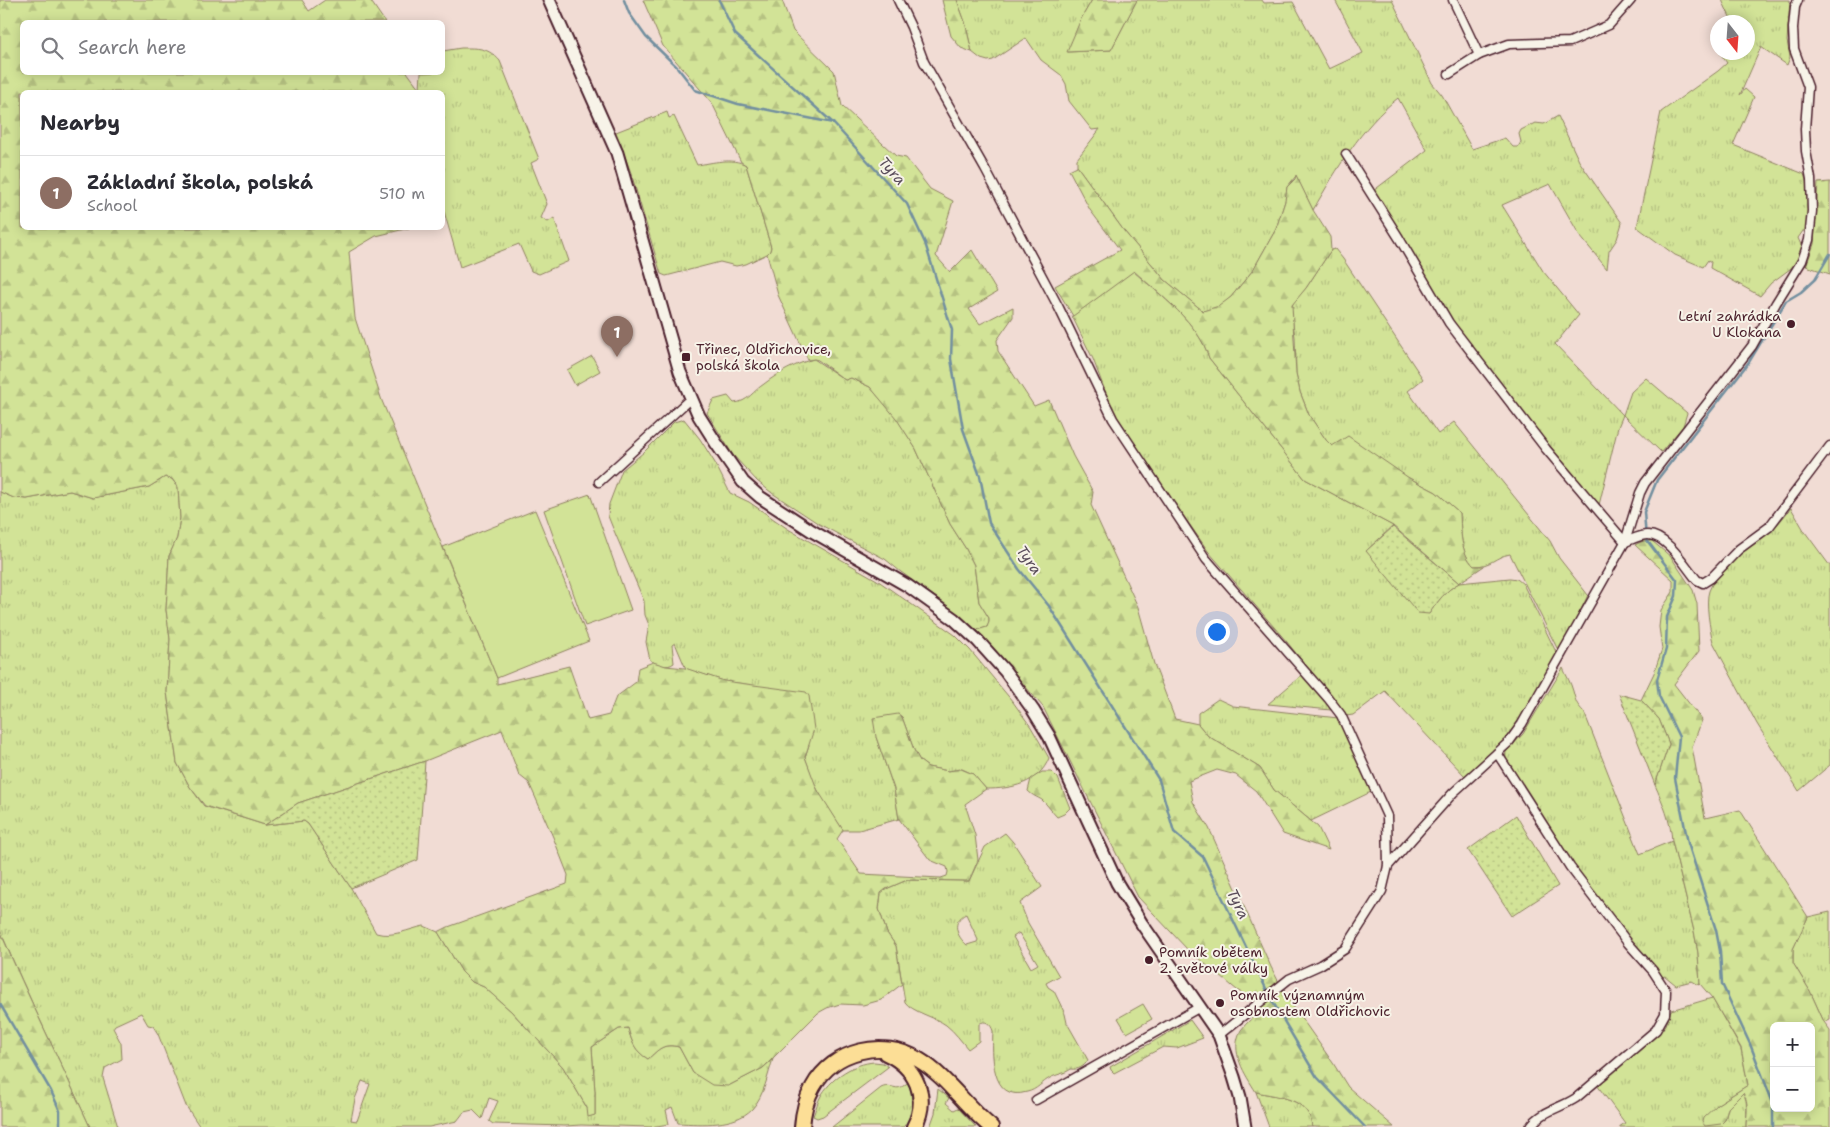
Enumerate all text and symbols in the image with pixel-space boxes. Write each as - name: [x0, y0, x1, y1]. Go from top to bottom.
- north arrow: [1710, 15, 1755, 60]
- search box: [20, 20, 445, 75]
- icon: search: [38, 34, 66, 62]
- text: Search here: [78, 35, 187, 60]
- text: Nearby: [40, 109, 120, 137]
- water label: Tyra: [874, 153, 910, 189]
- text: Základní škola, polská: [87, 170, 313, 195]
- text: 1: [52, 183, 60, 204]
- text: 510 m: [379, 183, 425, 204]
- text: School: [87, 195, 137, 216]
- place label: Letní zahrádka U Klokana: [1678, 307, 1781, 341]
- pin: 1: [601, 316, 633, 357]
- marker: Letní zahrádka U Klokana: [1785, 318, 1797, 330]
- place label: Třinec, Oldřichovice, polská škola: [696, 340, 831, 374]
- marker: Třinec, Oldřichovice, polská škola: [680, 351, 692, 363]
- water label: Tyra: [1012, 541, 1046, 579]
- your location: [1204, 619, 1230, 645]
- water label: Tyra: [1222, 885, 1254, 923]
- place label: Pomník obětem 2. světové války: [1159, 943, 1268, 977]
- marker: Pomník obětem 2. světové války: [1143, 954, 1155, 966]
- place label: Pomník významným osobnostem Oldřichovic: [1230, 986, 1390, 1020]
- marker: Pomník významným osobnostem Oldřichovic: [1214, 997, 1226, 1009]
- map controls: [1770, 1022, 1815, 1112]
- button: +: [1770, 1022, 1815, 1067]
- button: −: [1770, 1067, 1815, 1112]

